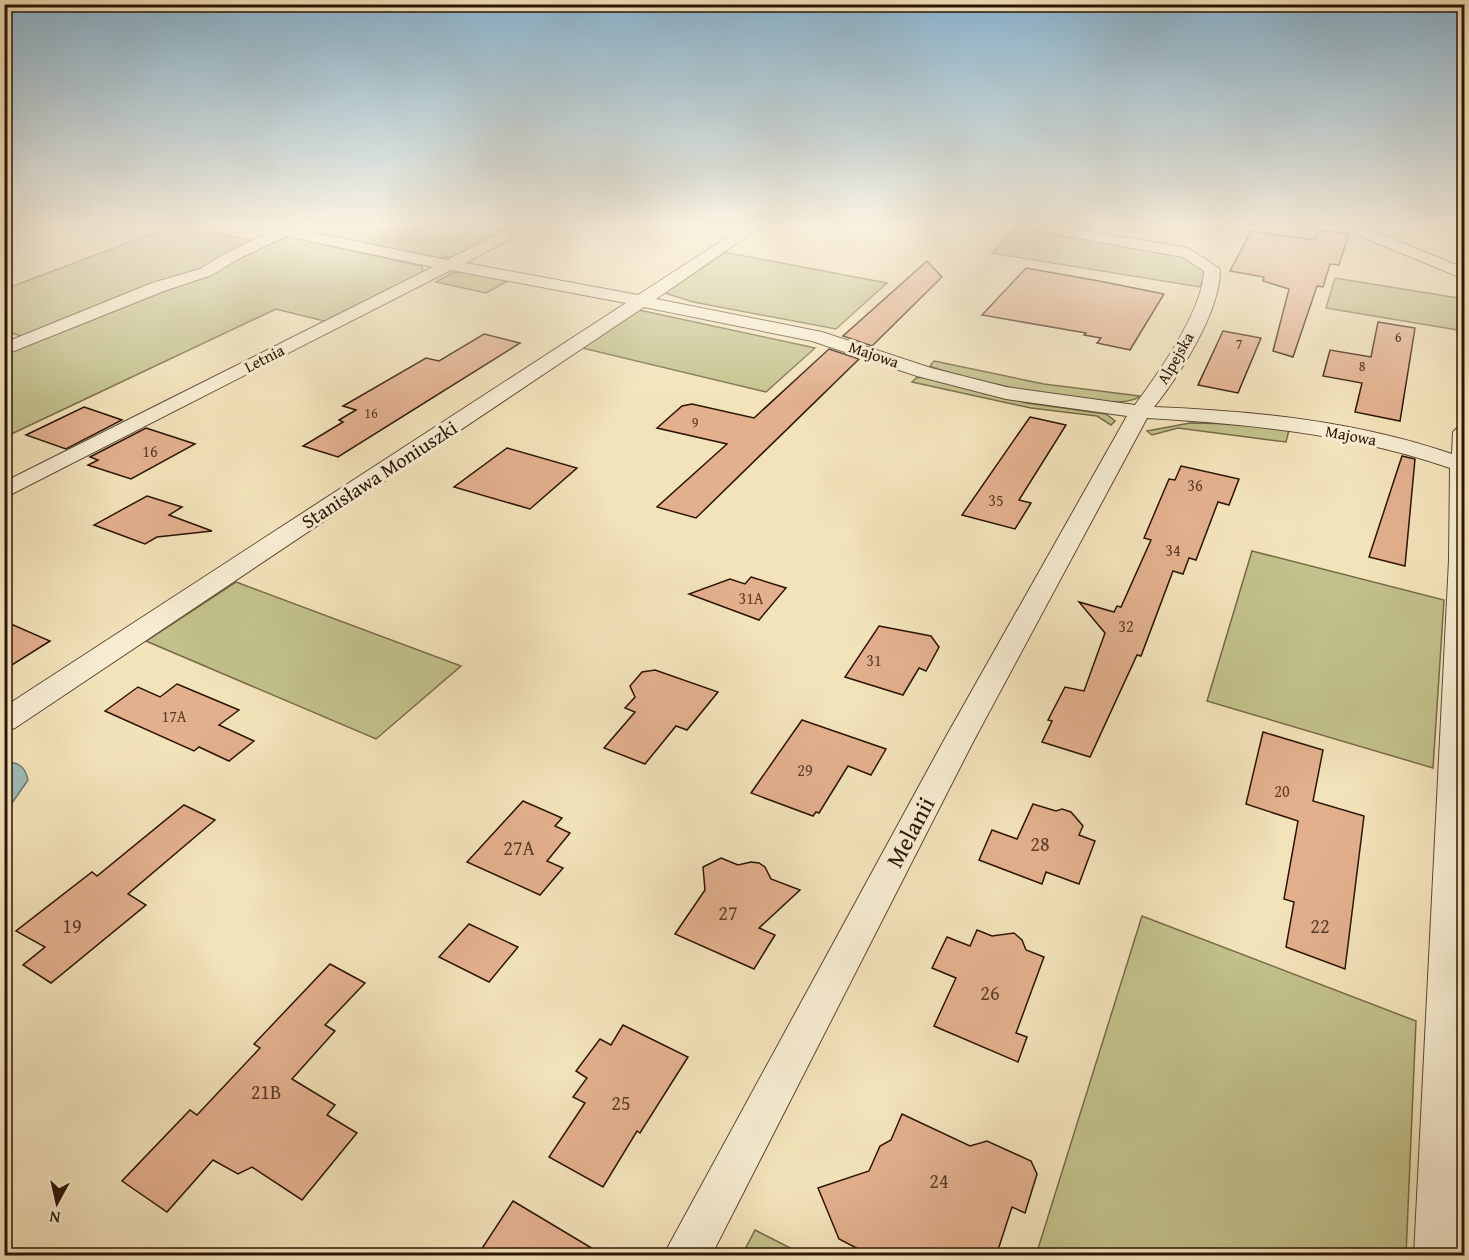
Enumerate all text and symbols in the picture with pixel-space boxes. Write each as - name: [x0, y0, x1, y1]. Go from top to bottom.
- street label: Alpejska: [1150, 327, 1200, 389]
- house number: 6: [1395, 327, 1402, 347]
- street label: Majowa: [846, 334, 903, 374]
- house number: 7: [1236, 334, 1243, 354]
- street label: Letnia: [240, 338, 289, 378]
- house number: 8: [1359, 356, 1366, 376]
- house number: 16: [364, 403, 378, 423]
- street label: Stanisława Moniuszki: [295, 412, 463, 535]
- house number: 9: [692, 412, 699, 432]
- street label: Majowa: [1323, 418, 1379, 452]
- house number: 16: [142, 439, 158, 463]
- house number: 36: [1187, 473, 1203, 497]
- house number: 35: [988, 488, 1004, 512]
- house number: 34: [1165, 538, 1181, 562]
- house number: 31A: [738, 586, 764, 610]
- house number: 32: [1118, 614, 1134, 638]
- house number: 31: [866, 648, 882, 672]
- house number: 17A: [161, 704, 187, 728]
- house number: 29: [797, 758, 813, 782]
- house number: 20: [1274, 779, 1290, 803]
- street label: Melanii: [877, 790, 943, 874]
- house number: 28: [1030, 829, 1050, 858]
- house number: 27A: [503, 833, 535, 862]
- house number: 27: [718, 898, 738, 927]
- house number: 19: [62, 911, 82, 940]
- house number: 22: [1310, 911, 1330, 940]
- house number: 26: [980, 978, 1000, 1007]
- house number: 21B: [251, 1077, 281, 1106]
- house number: 25: [611, 1088, 631, 1117]
- house number: 24: [929, 1166, 949, 1195]
- north arrow: [27, 1173, 87, 1233]
- text: N: [48, 1205, 62, 1230]

